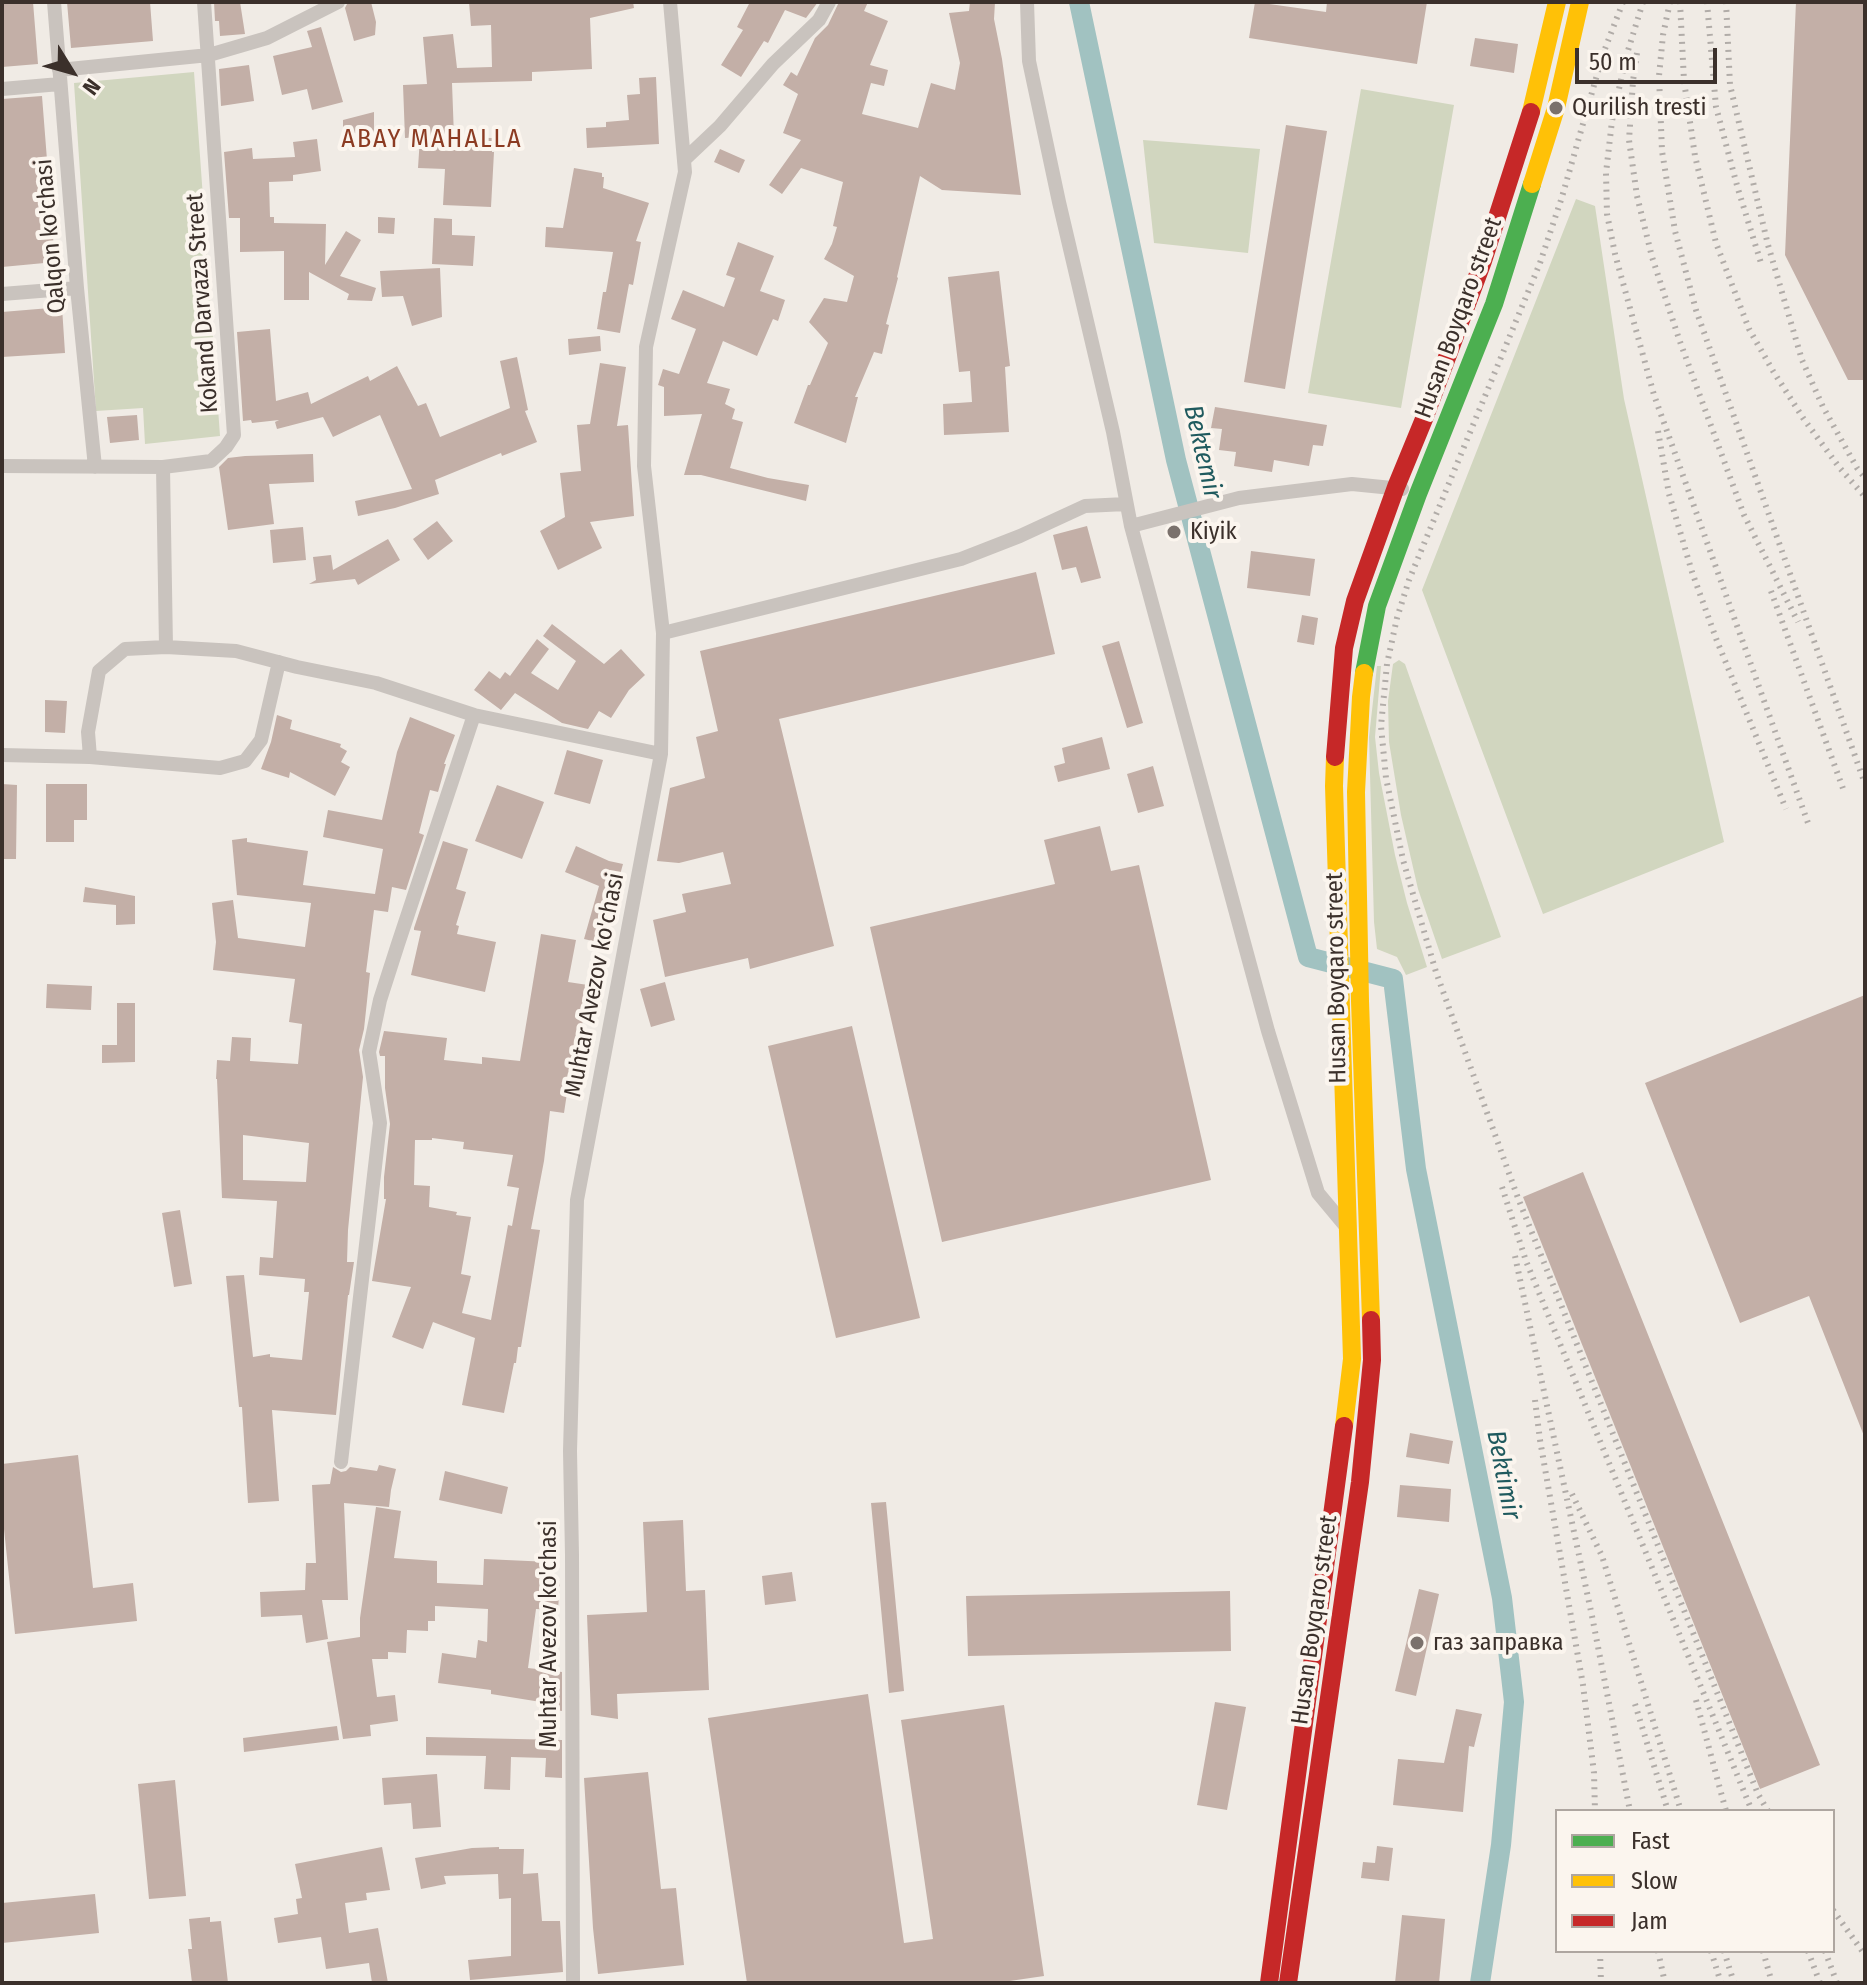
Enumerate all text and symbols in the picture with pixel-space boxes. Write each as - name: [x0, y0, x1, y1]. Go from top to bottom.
- north arrow: [32, 32, 112, 112]
- scale bar: [1579, 32, 1721, 82]
- text: 50 m: [1589, 48, 1637, 76]
- text: N: [77, 73, 106, 100]
- place label: Qurilish tresti: [1572, 94, 1707, 122]
- marker: Qurilish tresti: [1547, 99, 1565, 117]
- district label: ABAY MAHALLA: [341, 124, 523, 156]
- street label: Qalqon ko'chasi: [30, 157, 72, 315]
- street label: Kokand Darvaza Street: [181, 192, 225, 414]
- street label: Husan Boyqaro street: [1409, 214, 1509, 422]
- water label: Bektemir: [1176, 402, 1228, 502]
- place label: Kiyik: [1190, 518, 1237, 546]
- marker: Kiyik: [1165, 523, 1183, 541]
- street label: Muhtar Avezov ko'chasi: [559, 871, 631, 1099]
- street label: Husan Boyqaro street: [1321, 872, 1353, 1084]
- water label: Bektimir: [1479, 1428, 1527, 1522]
- street label: Husan Boyqaro street: [1286, 1513, 1344, 1727]
- street label: Muhtar Avezov ko'chasi: [535, 1520, 563, 1748]
- place label: газ заправка: [1433, 1629, 1563, 1657]
- marker: газ заправка: [1408, 1634, 1426, 1652]
- legend: [1555, 1809, 1835, 1953]
- text: Fast: [1631, 1827, 1670, 1855]
- text: Slow: [1631, 1867, 1677, 1895]
- text: Jam: [1631, 1907, 1668, 1935]

